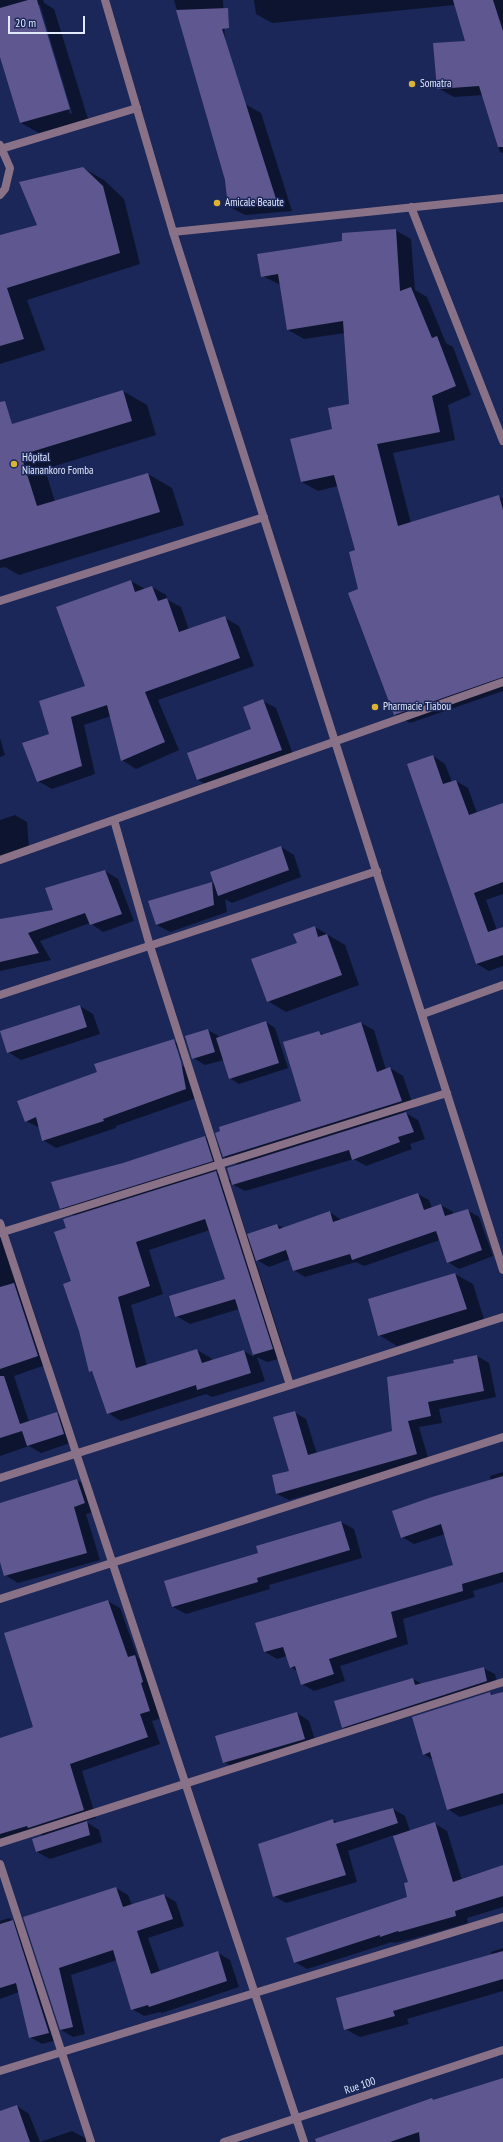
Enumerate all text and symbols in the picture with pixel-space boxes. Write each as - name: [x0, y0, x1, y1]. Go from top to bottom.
- scale bar: [10, 8, 87, 34]
- text: 20 m: [15, 15, 36, 30]
- place label: Somatra: [420, 77, 451, 91]
- marker: Somatra: [407, 79, 417, 89]
- place label: Amicale Beaute: [225, 196, 284, 210]
- marker: Amicale Beaute: [212, 198, 222, 208]
- place label: Hôpital Nianankoro Fomba: [22, 451, 93, 477]
- marker: Hôpital Nianankoro Fomba: [9, 459, 19, 469]
- place label: Pharmacie Tiabou: [383, 700, 451, 714]
- marker: Pharmacie Tiabou: [370, 702, 380, 712]
- street label: Rue 100: [343, 2075, 377, 2097]

